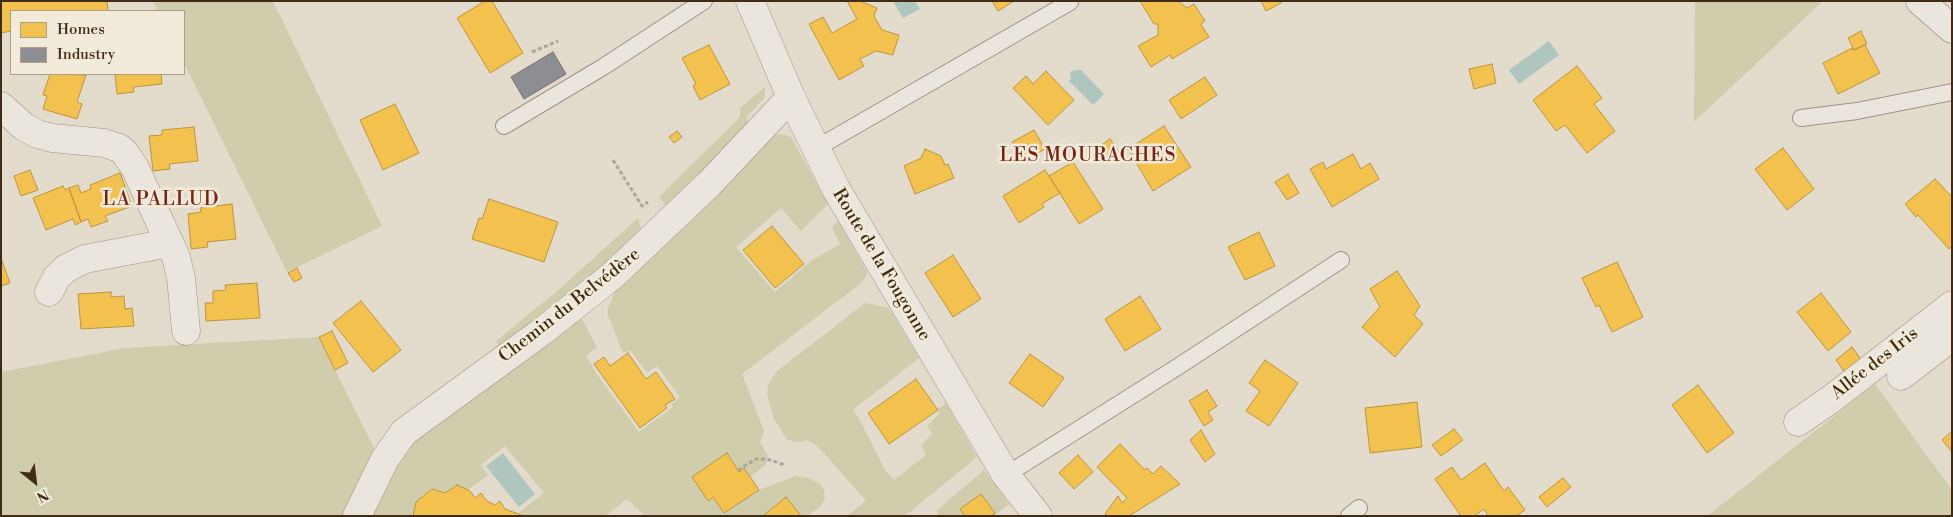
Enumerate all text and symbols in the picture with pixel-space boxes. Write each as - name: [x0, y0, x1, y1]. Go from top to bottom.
- legend: [10, 10, 185, 75]
- text: Homes: [57, 20, 105, 39]
- text: Industry: [57, 45, 115, 64]
- district label: LES MOURACHES: [998, 145, 1178, 167]
- street label: Route de la Fougonne: [827, 185, 935, 345]
- district label: LA PALLUD: [101, 189, 221, 211]
- street label: Chemin du Belvédère: [495, 244, 645, 368]
- street label: Allée des Iris: [1827, 323, 1923, 405]
- north arrow: [10, 457, 60, 507]
- text: N: [33, 485, 51, 506]

